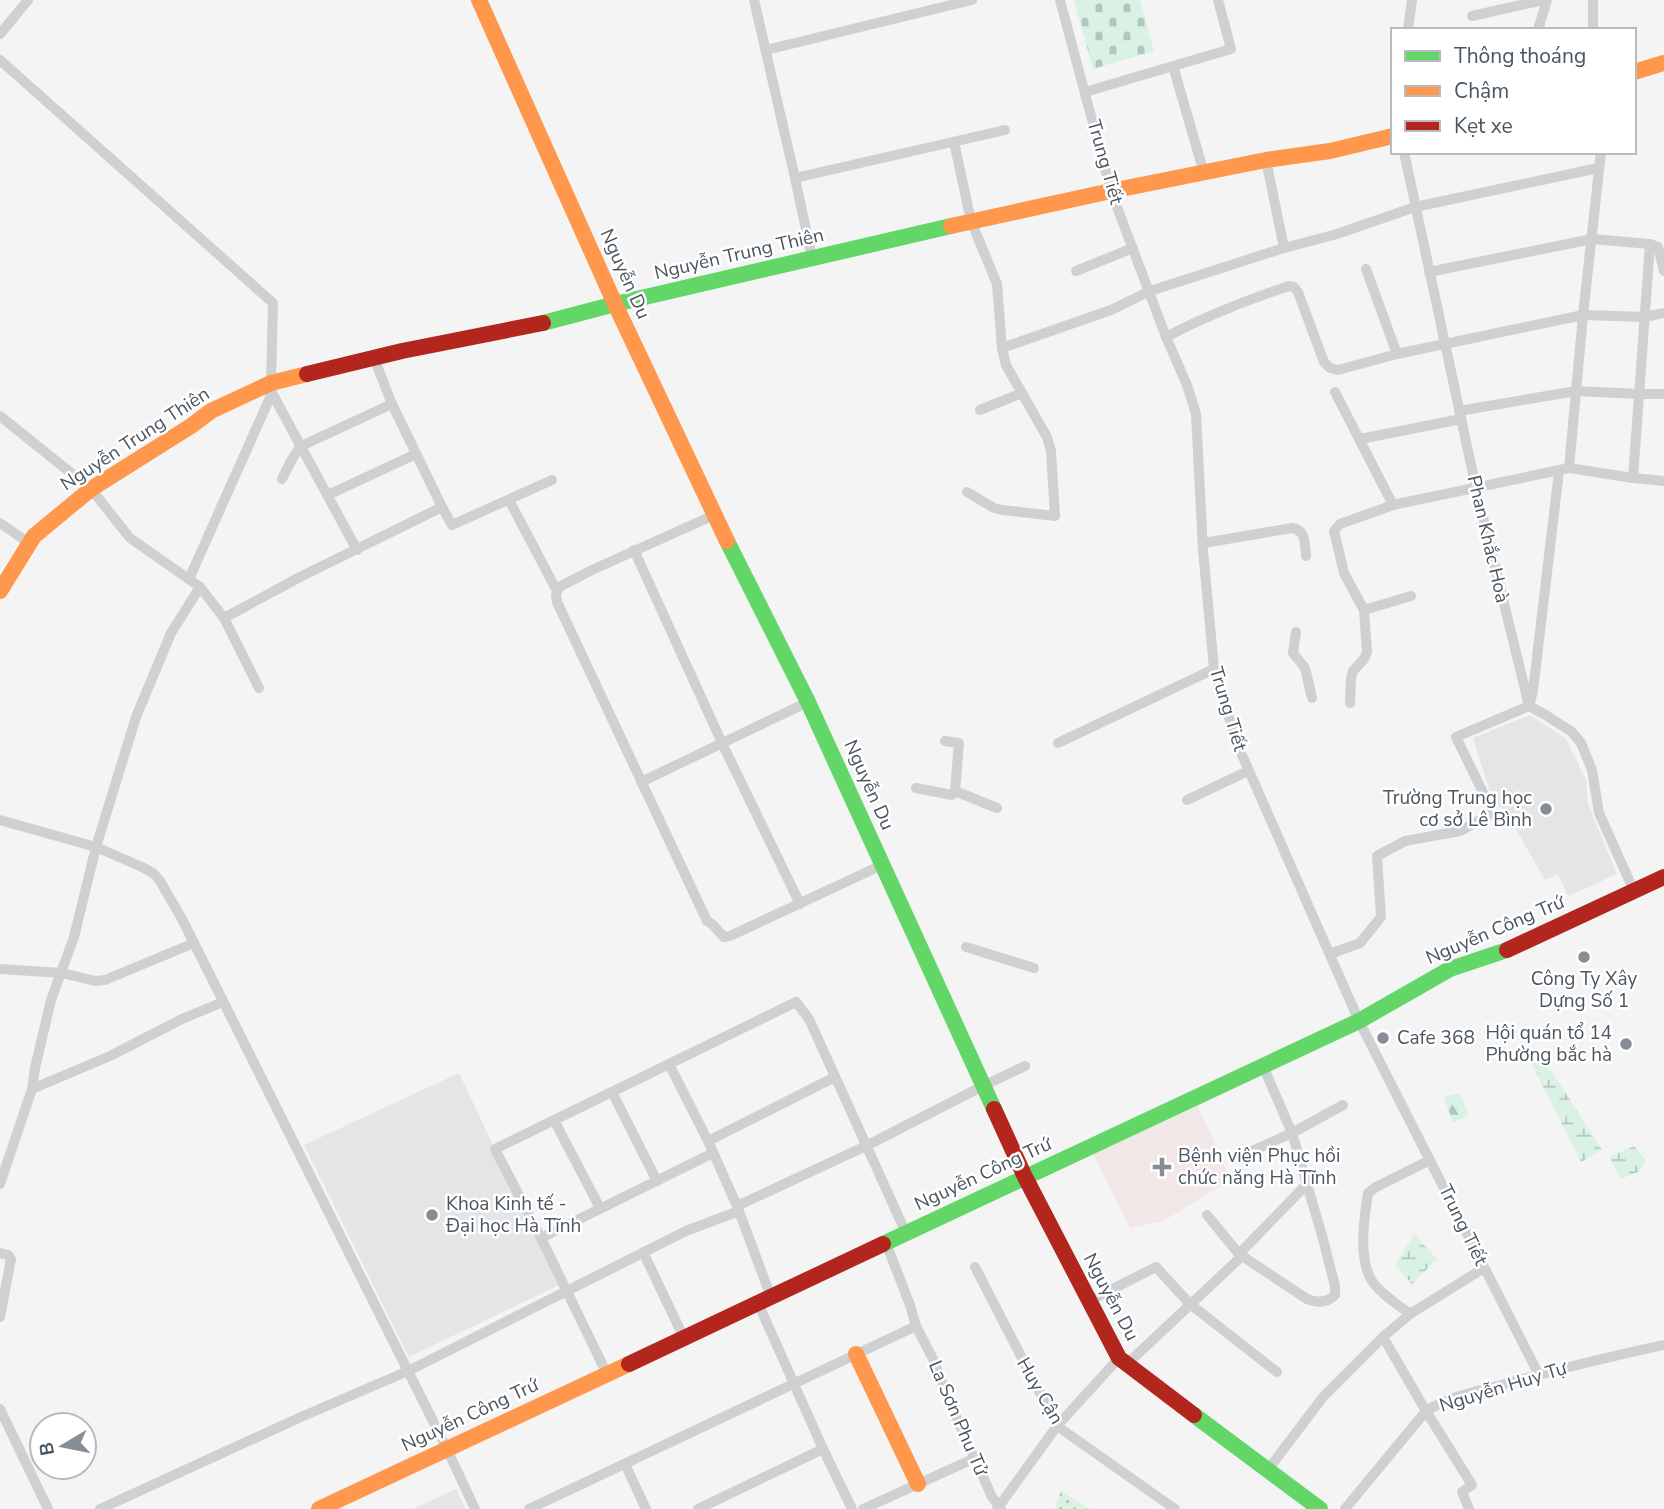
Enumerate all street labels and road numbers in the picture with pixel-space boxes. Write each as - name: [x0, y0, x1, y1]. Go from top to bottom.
- street label: Trung Tiết: [1081, 117, 1130, 208]
- street label: Nguyễn Trung Thiên: [652, 222, 826, 286]
- street label: Nguyễn Du: [594, 225, 656, 323]
- street label: Nguyễn Trung Thiên: [55, 381, 215, 497]
- street label: Phan Khắc Hoà: [1461, 473, 1515, 605]
- street label: Trung Tiết: [1203, 664, 1253, 755]
- street label: Nguyễn Du: [838, 736, 900, 834]
- street label: Nguyễn Công Trứ: [1422, 889, 1570, 971]
- street label: Nguyễn Công Trứ: [910, 1130, 1057, 1217]
- street label: Trung Tiết: [1432, 1180, 1494, 1270]
- street label: Nguyễn Du: [1077, 1249, 1145, 1345]
- street label: Huy Cận: [1010, 1353, 1070, 1429]
- street label: Nguyễn Huy Tự: [1436, 1355, 1571, 1419]
- street label: La Sơn Phu Tử: [922, 1357, 994, 1481]
- street label: Nguyễn Công Trứ: [397, 1371, 544, 1458]

